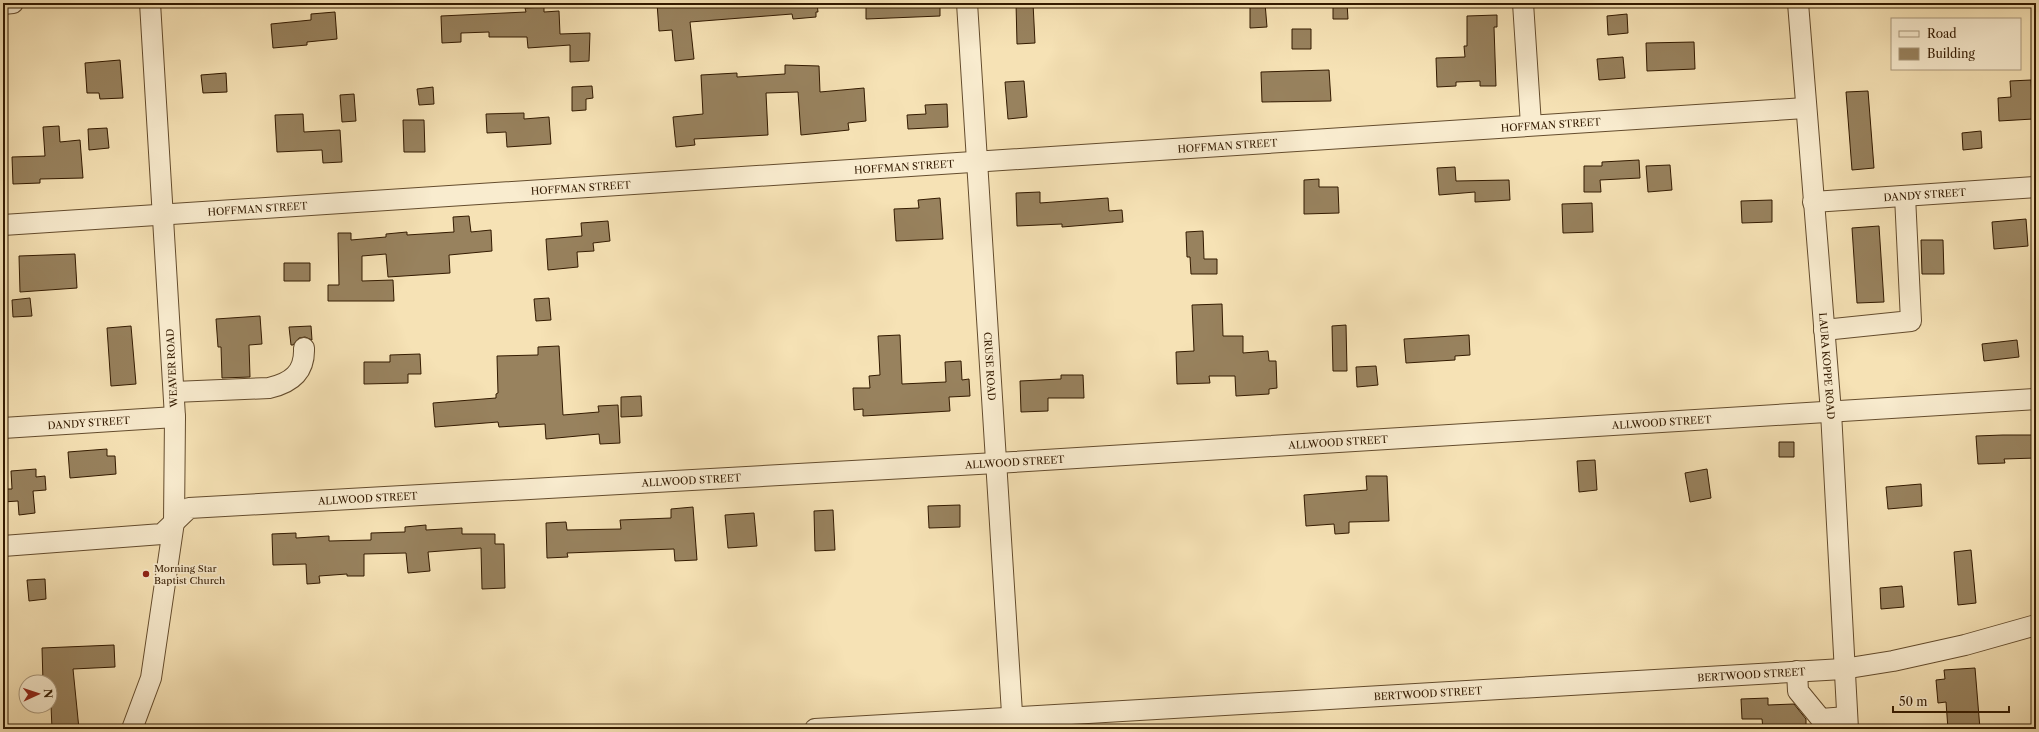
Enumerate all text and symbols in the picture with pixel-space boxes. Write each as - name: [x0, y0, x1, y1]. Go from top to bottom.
- legend: [1891, 18, 2021, 70]
- text: Road: [1927, 26, 1957, 41]
- text: Building: [1927, 46, 1975, 61]
- street label: HOFFMAN STREET: [1500, 115, 1602, 134]
- street label: HOFFMAN STREET: [1177, 136, 1278, 155]
- street label: HOFFMAN STREET: [854, 157, 955, 176]
- street label: HOFFMAN STREET: [530, 178, 632, 197]
- street label: DANDY STREET: [1883, 185, 1967, 204]
- street label: HOFFMAN STREET: [207, 199, 308, 218]
- street label: LAURA KOPPE ROAD: [1816, 312, 1838, 420]
- street label: WEAVER ROAD: [163, 328, 181, 409]
- street label: CRUSE ROAD: [981, 331, 999, 401]
- street label: ALLWOOD STREET: [1610, 412, 1712, 432]
- street label: DANDY STREET: [47, 413, 131, 432]
- street label: ALLWOOD STREET: [1287, 432, 1389, 452]
- street label: ALLWOOD STREET: [964, 452, 1066, 471]
- street label: ALLWOOD STREET: [640, 471, 742, 489]
- street label: ALLWOOD STREET: [317, 489, 418, 507]
- place label: Morning Star Baptist Church: [154, 562, 226, 587]
- marker: Morning Star Baptist Church: [141, 569, 151, 579]
- street label: BERTWOOD STREET: [1697, 665, 1806, 684]
- north arrow: [18, 674, 58, 714]
- street label: BERTWOOD STREET: [1373, 684, 1483, 703]
- text: N: [41, 688, 55, 699]
- scale bar: [1893, 688, 2009, 714]
- text: 50 m: [1899, 694, 1928, 709]

